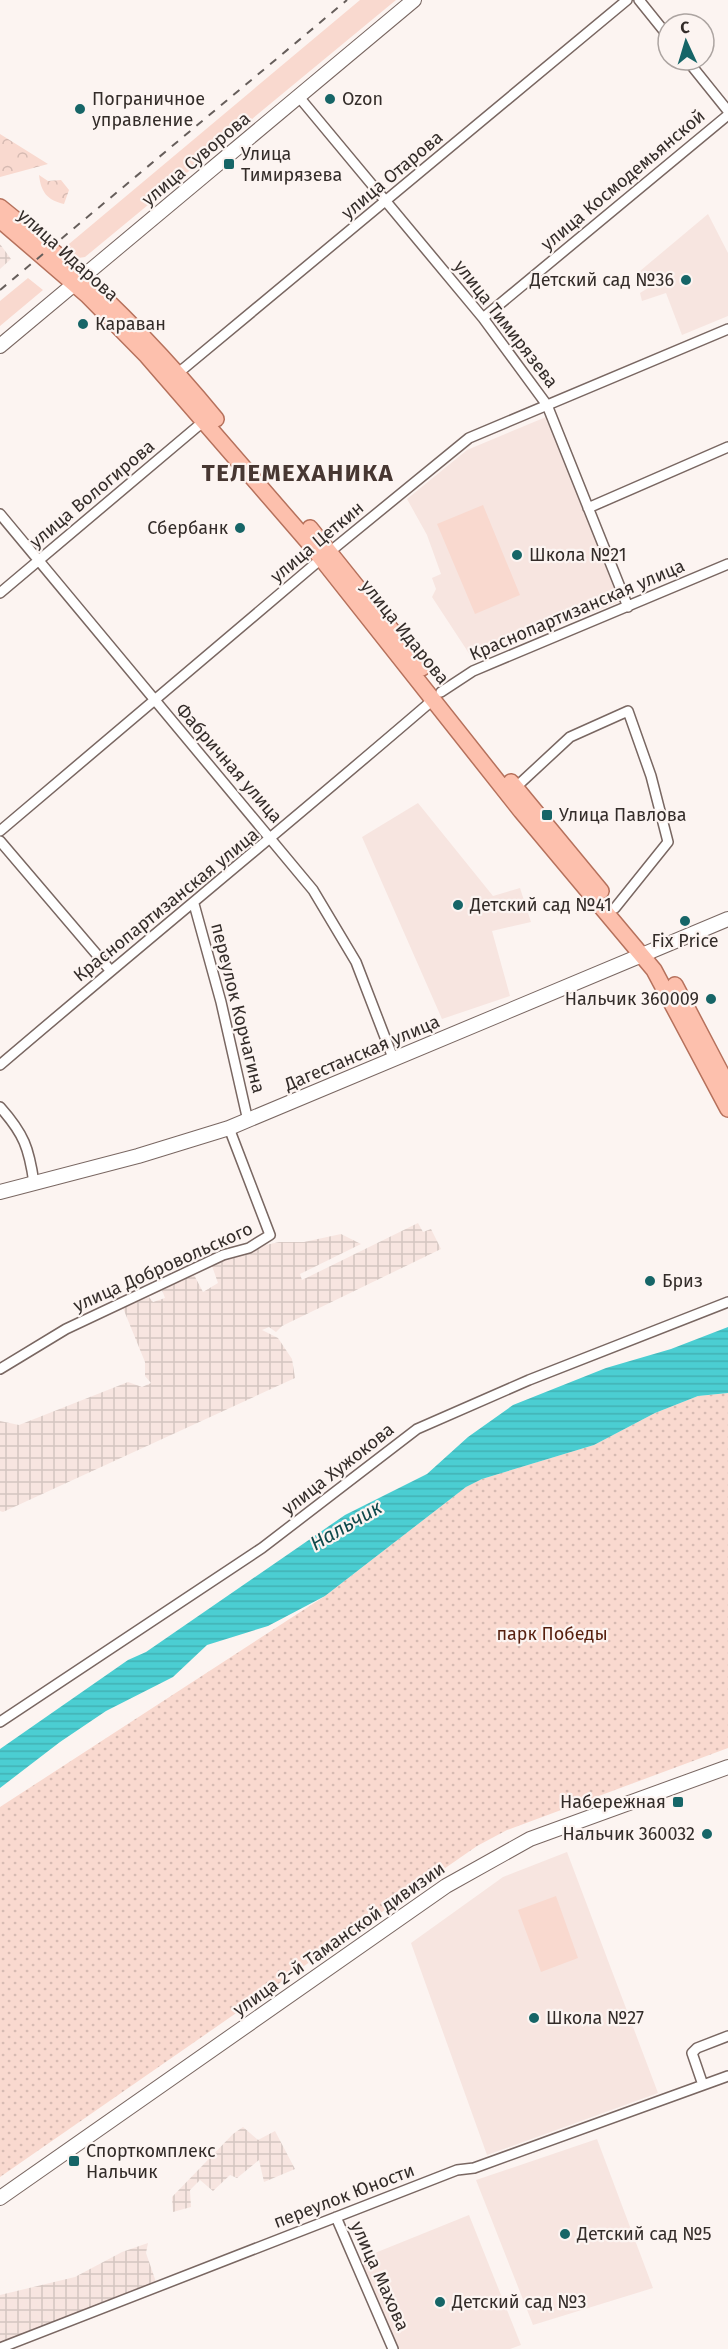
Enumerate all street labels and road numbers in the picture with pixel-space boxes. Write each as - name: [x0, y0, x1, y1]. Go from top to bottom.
- street label: улица Космодемьянской: [536, 105, 710, 255]
- street label: улица Суворова: [137, 107, 255, 211]
- street label: улица Отарова: [337, 126, 447, 224]
- street label: улица Идарова: [13, 204, 123, 306]
- street label: улица Тимирязева: [449, 256, 563, 392]
- street label: улица Вологирова: [25, 435, 159, 553]
- street label: улица Цеткин: [266, 497, 368, 587]
- street label: Краснопартизанская улица: [466, 555, 688, 665]
- street label: улица Идарова: [356, 575, 454, 689]
- street label: Фабричная улица: [171, 699, 287, 827]
- street label: Краснопартизанская улица: [69, 823, 263, 987]
- street label: переулок Корчагина: [206, 921, 270, 1095]
- street label: Дагестанская улица: [280, 1010, 443, 1096]
- street label: улица Добровольского: [70, 1217, 256, 1317]
- street label: улица Хужокова: [278, 1418, 398, 1520]
- street label: улица 2-й Таманской дивизии: [229, 1857, 449, 2021]
- street label: переулок Юности: [270, 2159, 418, 2233]
- street label: улица Махова: [346, 2218, 414, 2334]

